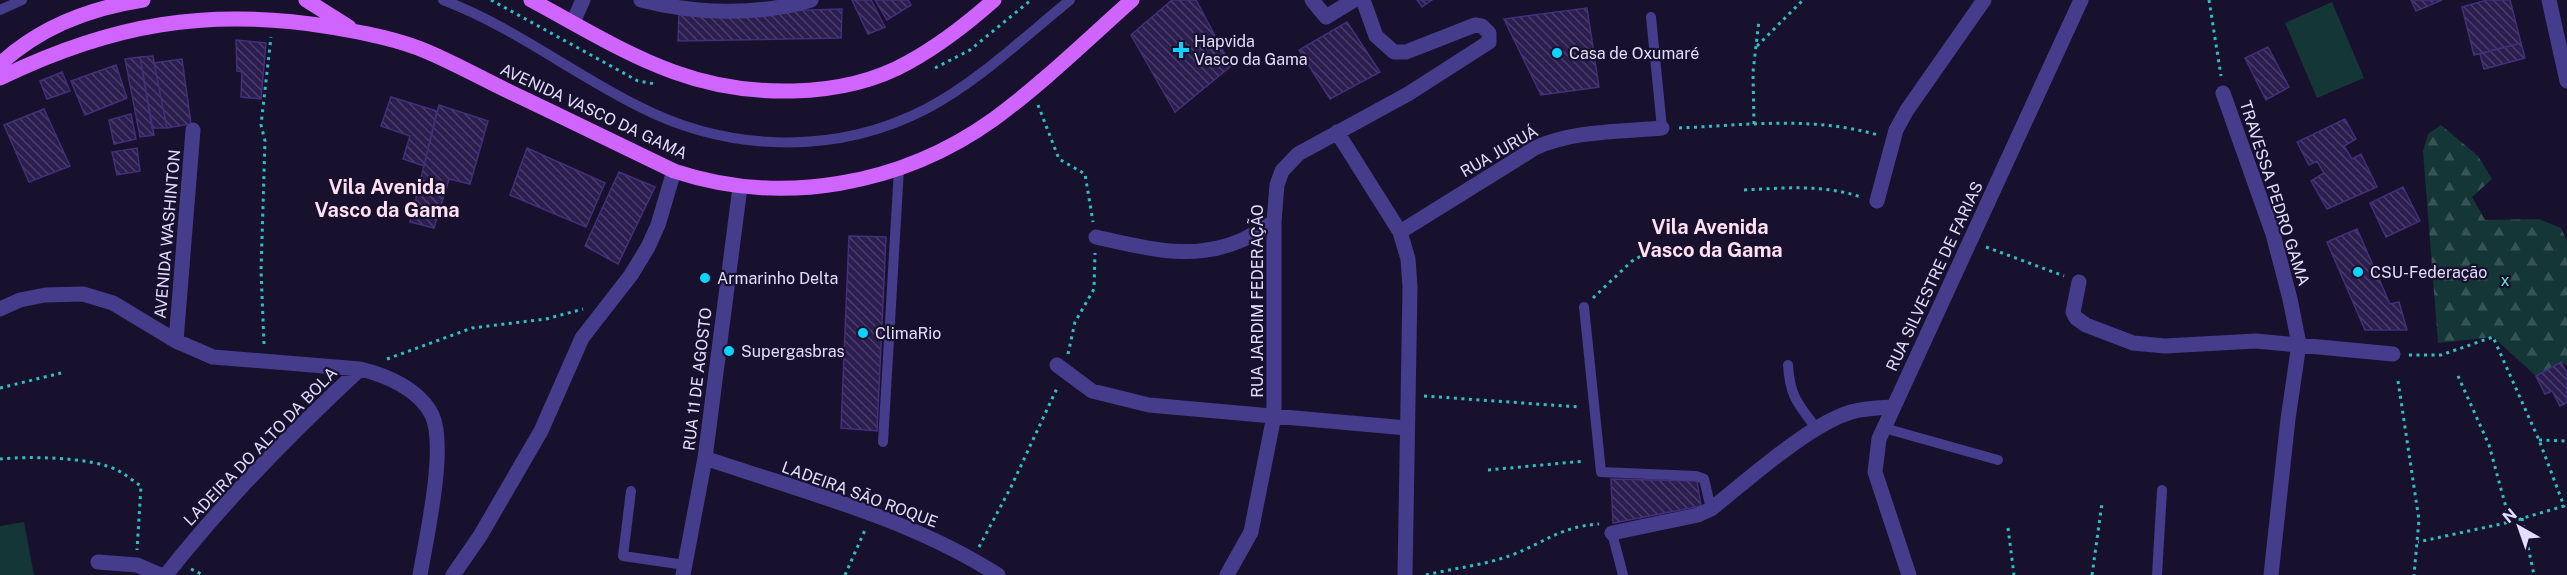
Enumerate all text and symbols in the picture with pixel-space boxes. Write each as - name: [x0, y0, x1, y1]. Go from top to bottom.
- place label: Hapvida Vasco da Gama: [1194, 32, 1308, 69]
- marker: Hapvida Vasco da Gama: [1172, 41, 1190, 59]
- place label: Casa de Oxumaré: [1569, 44, 1699, 63]
- marker: Casa de Oxumaré: [1550, 46, 1564, 60]
- street label: AVENIDA VASCO DA GAMA: [497, 60, 690, 163]
- street label: TRAVESSA PEDRO GAMA: [2236, 98, 2313, 288]
- street label: RUA JURUÁ: [1457, 121, 1541, 181]
- street label: AVENIDA WASHINTON: [151, 149, 184, 319]
- district label: Vila Avenida Vasco da Gama: [314, 175, 460, 222]
- street label: RUA SILVESTRE DE FARIAS: [1882, 178, 1987, 374]
- street label: RUA JARDIM FEDERAÇÃO: [1247, 204, 1267, 398]
- district label: Vila Avenida Vasco da Gama: [1637, 215, 1783, 262]
- place label: CSU-Federação: [2370, 263, 2487, 282]
- marker: CSU-Federação: [2351, 265, 2365, 279]
- place label: Armarinho Delta: [717, 269, 838, 288]
- marker: Armarinho Delta: [698, 271, 712, 285]
- park label: x: [2500, 271, 2510, 290]
- street label: RUA 11 DE AGOSTO: [679, 306, 716, 452]
- place label: ClimaRio: [875, 324, 941, 343]
- marker: ClimaRio: [856, 326, 870, 340]
- place label: Supergasbras: [741, 342, 845, 361]
- marker: Supergasbras: [722, 344, 736, 358]
- street label: LADEIRA DO ALTO DA BOLA: [180, 363, 341, 529]
- street label: LADEIRA SÃO ROQUE: [779, 456, 941, 532]
- north arrow: [2489, 497, 2549, 557]
- text: N: [2499, 505, 2521, 527]

